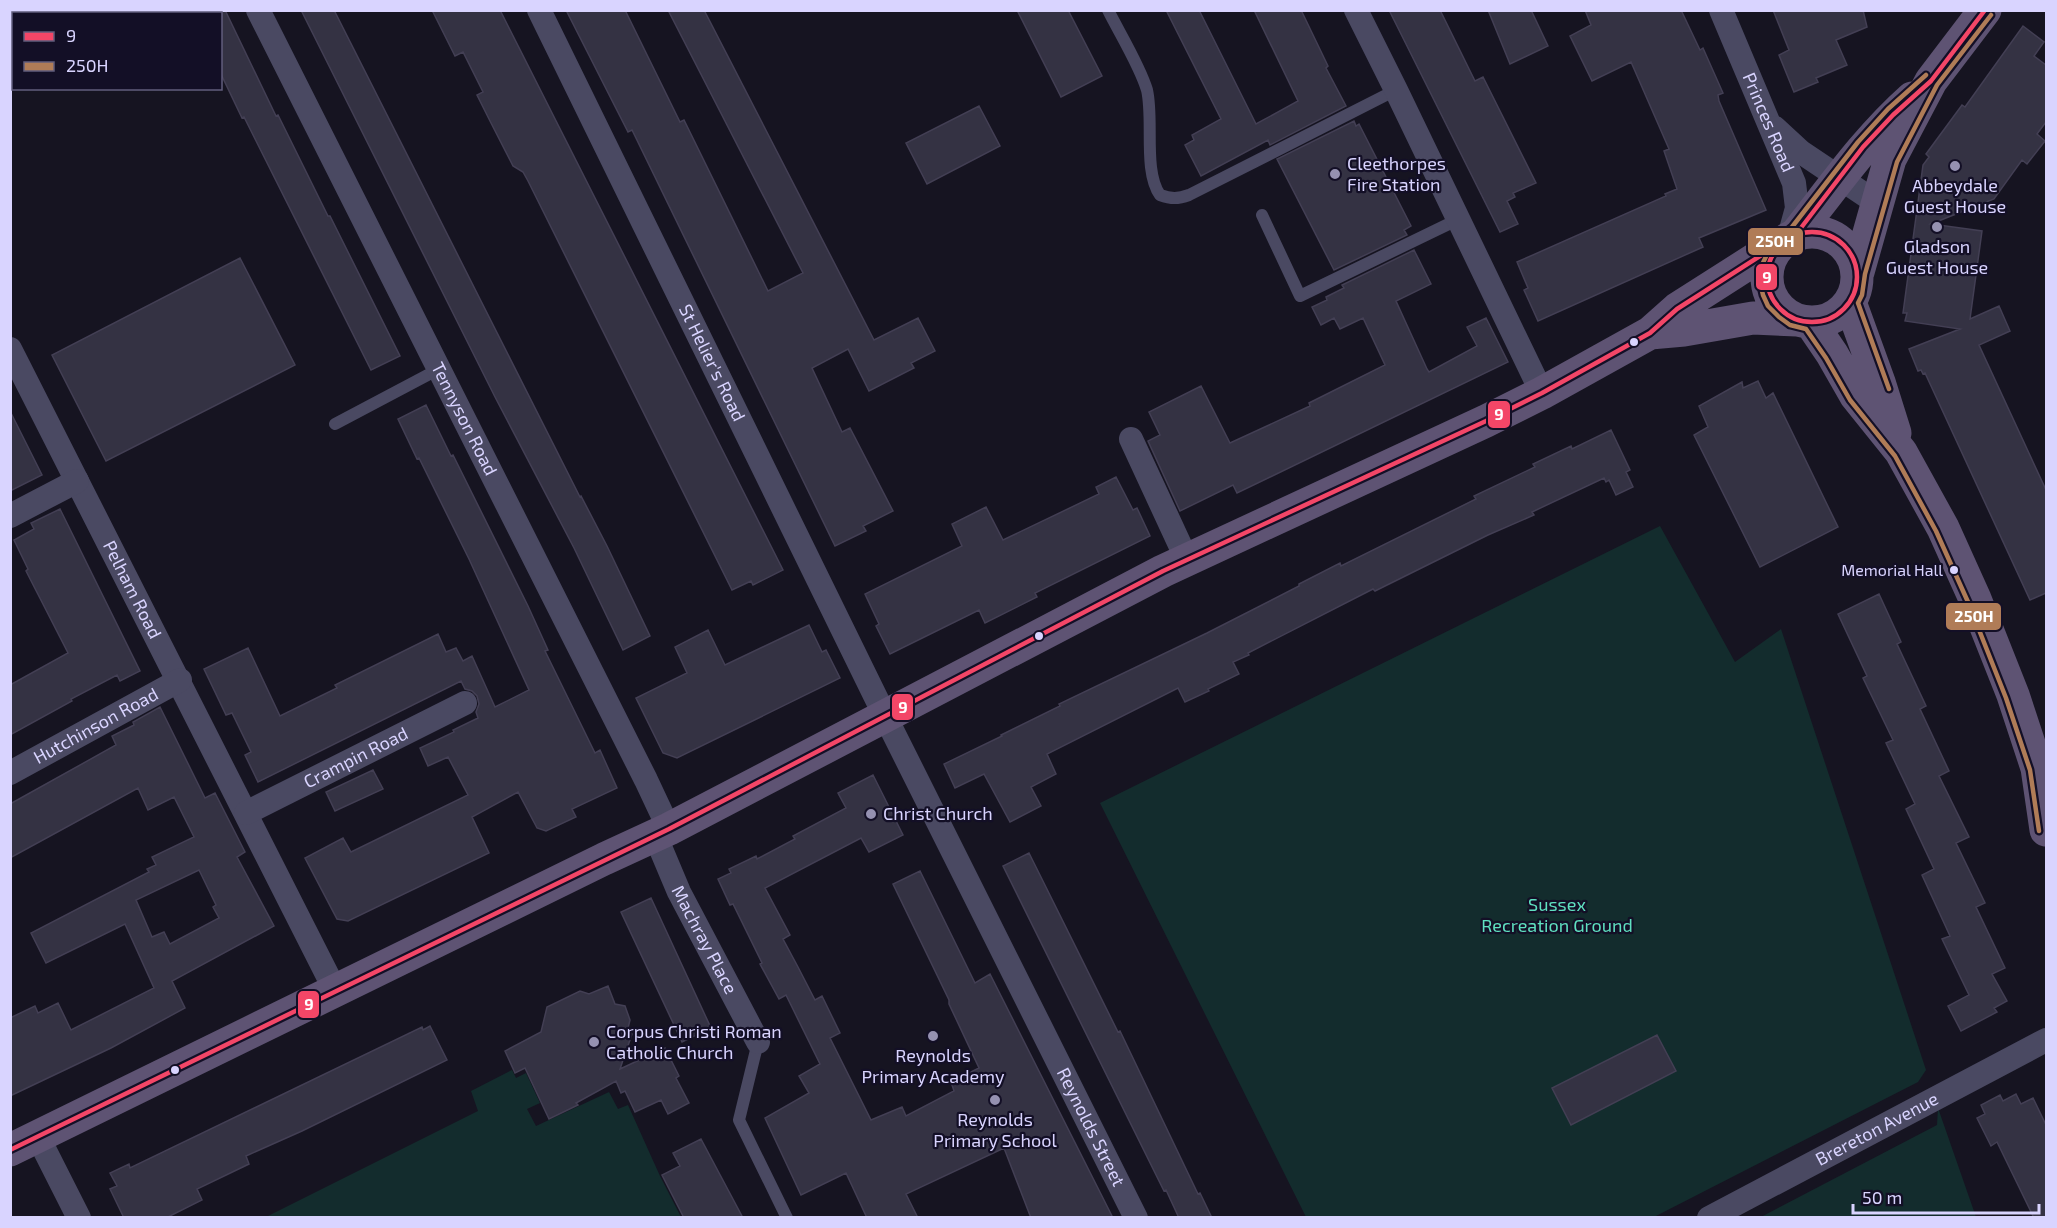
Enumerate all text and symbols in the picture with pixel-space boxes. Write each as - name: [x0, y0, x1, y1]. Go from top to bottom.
- legend: [12, 12, 222, 90]
- text: 9: [66, 24, 76, 46]
- text: 250H: [66, 54, 109, 76]
- street label: Princes Road: [1739, 69, 1800, 175]
- place label: Cleethorpes Fire Station: [1347, 152, 1446, 195]
- marker: Abbeydale Guest House: [1948, 159, 1962, 173]
- marker: Cleethorpes Fire Station: [1328, 167, 1342, 181]
- place label: Abbeydale Guest House: [1904, 174, 2006, 217]
- marker: Gladson Guest House: [1930, 220, 1944, 234]
- line badge: 250H: [1747, 227, 1804, 256]
- text: 250H: [1755, 231, 1795, 250]
- place label: Gladson Guest House: [1886, 235, 1988, 278]
- line badge: 9: [1755, 263, 1778, 291]
- text: 9: [1762, 267, 1772, 286]
- street label: St Helier's Road: [675, 300, 751, 425]
- unlabelled marker: [1628, 336, 1640, 348]
- street label: Tennyson Road: [427, 358, 503, 479]
- line badge: 9: [1487, 400, 1511, 429]
- text: 9: [1494, 404, 1504, 423]
- street label: Pelham Road: [99, 537, 167, 642]
- place label: Memorial Hall: [1841, 560, 1943, 579]
- marker: Memorial Hall: [1948, 564, 1960, 576]
- line badge: 250H: [1945, 602, 2002, 631]
- text: 250H: [1954, 606, 1994, 625]
- unlabelled marker: [1033, 630, 1045, 642]
- street label: Hutchinson Road: [29, 682, 162, 768]
- line badge: 9: [891, 693, 914, 721]
- text: 9: [898, 697, 908, 716]
- street label: Crampin Road: [300, 721, 411, 792]
- place label: Christ Church: [883, 802, 993, 824]
- marker: Christ Church: [864, 807, 878, 821]
- street label: Machray Place: [668, 881, 743, 997]
- park label: Sussex Recreation Ground: [1481, 893, 1633, 936]
- line badge: 9: [297, 990, 320, 1019]
- text: 9: [304, 994, 314, 1013]
- place label: Corpus Christi Roman Catholic Church: [606, 1020, 782, 1063]
- marker: Reynolds Primary Academy: [926, 1029, 940, 1043]
- marker: Corpus Christi Roman Catholic Church: [587, 1035, 601, 1049]
- place label: Reynolds Primary Academy: [861, 1044, 1005, 1087]
- unlabelled marker: [169, 1064, 181, 1076]
- street label: Reynolds Street: [1053, 1064, 1130, 1190]
- street label: Brereton Avenue: [1811, 1087, 1942, 1170]
- marker: Reynolds Primary School: [988, 1093, 1002, 1107]
- place label: Reynolds Primary School: [933, 1108, 1057, 1151]
- scale bar: [1853, 1177, 2039, 1215]
- text: 50 m: [1862, 1186, 1902, 1208]

